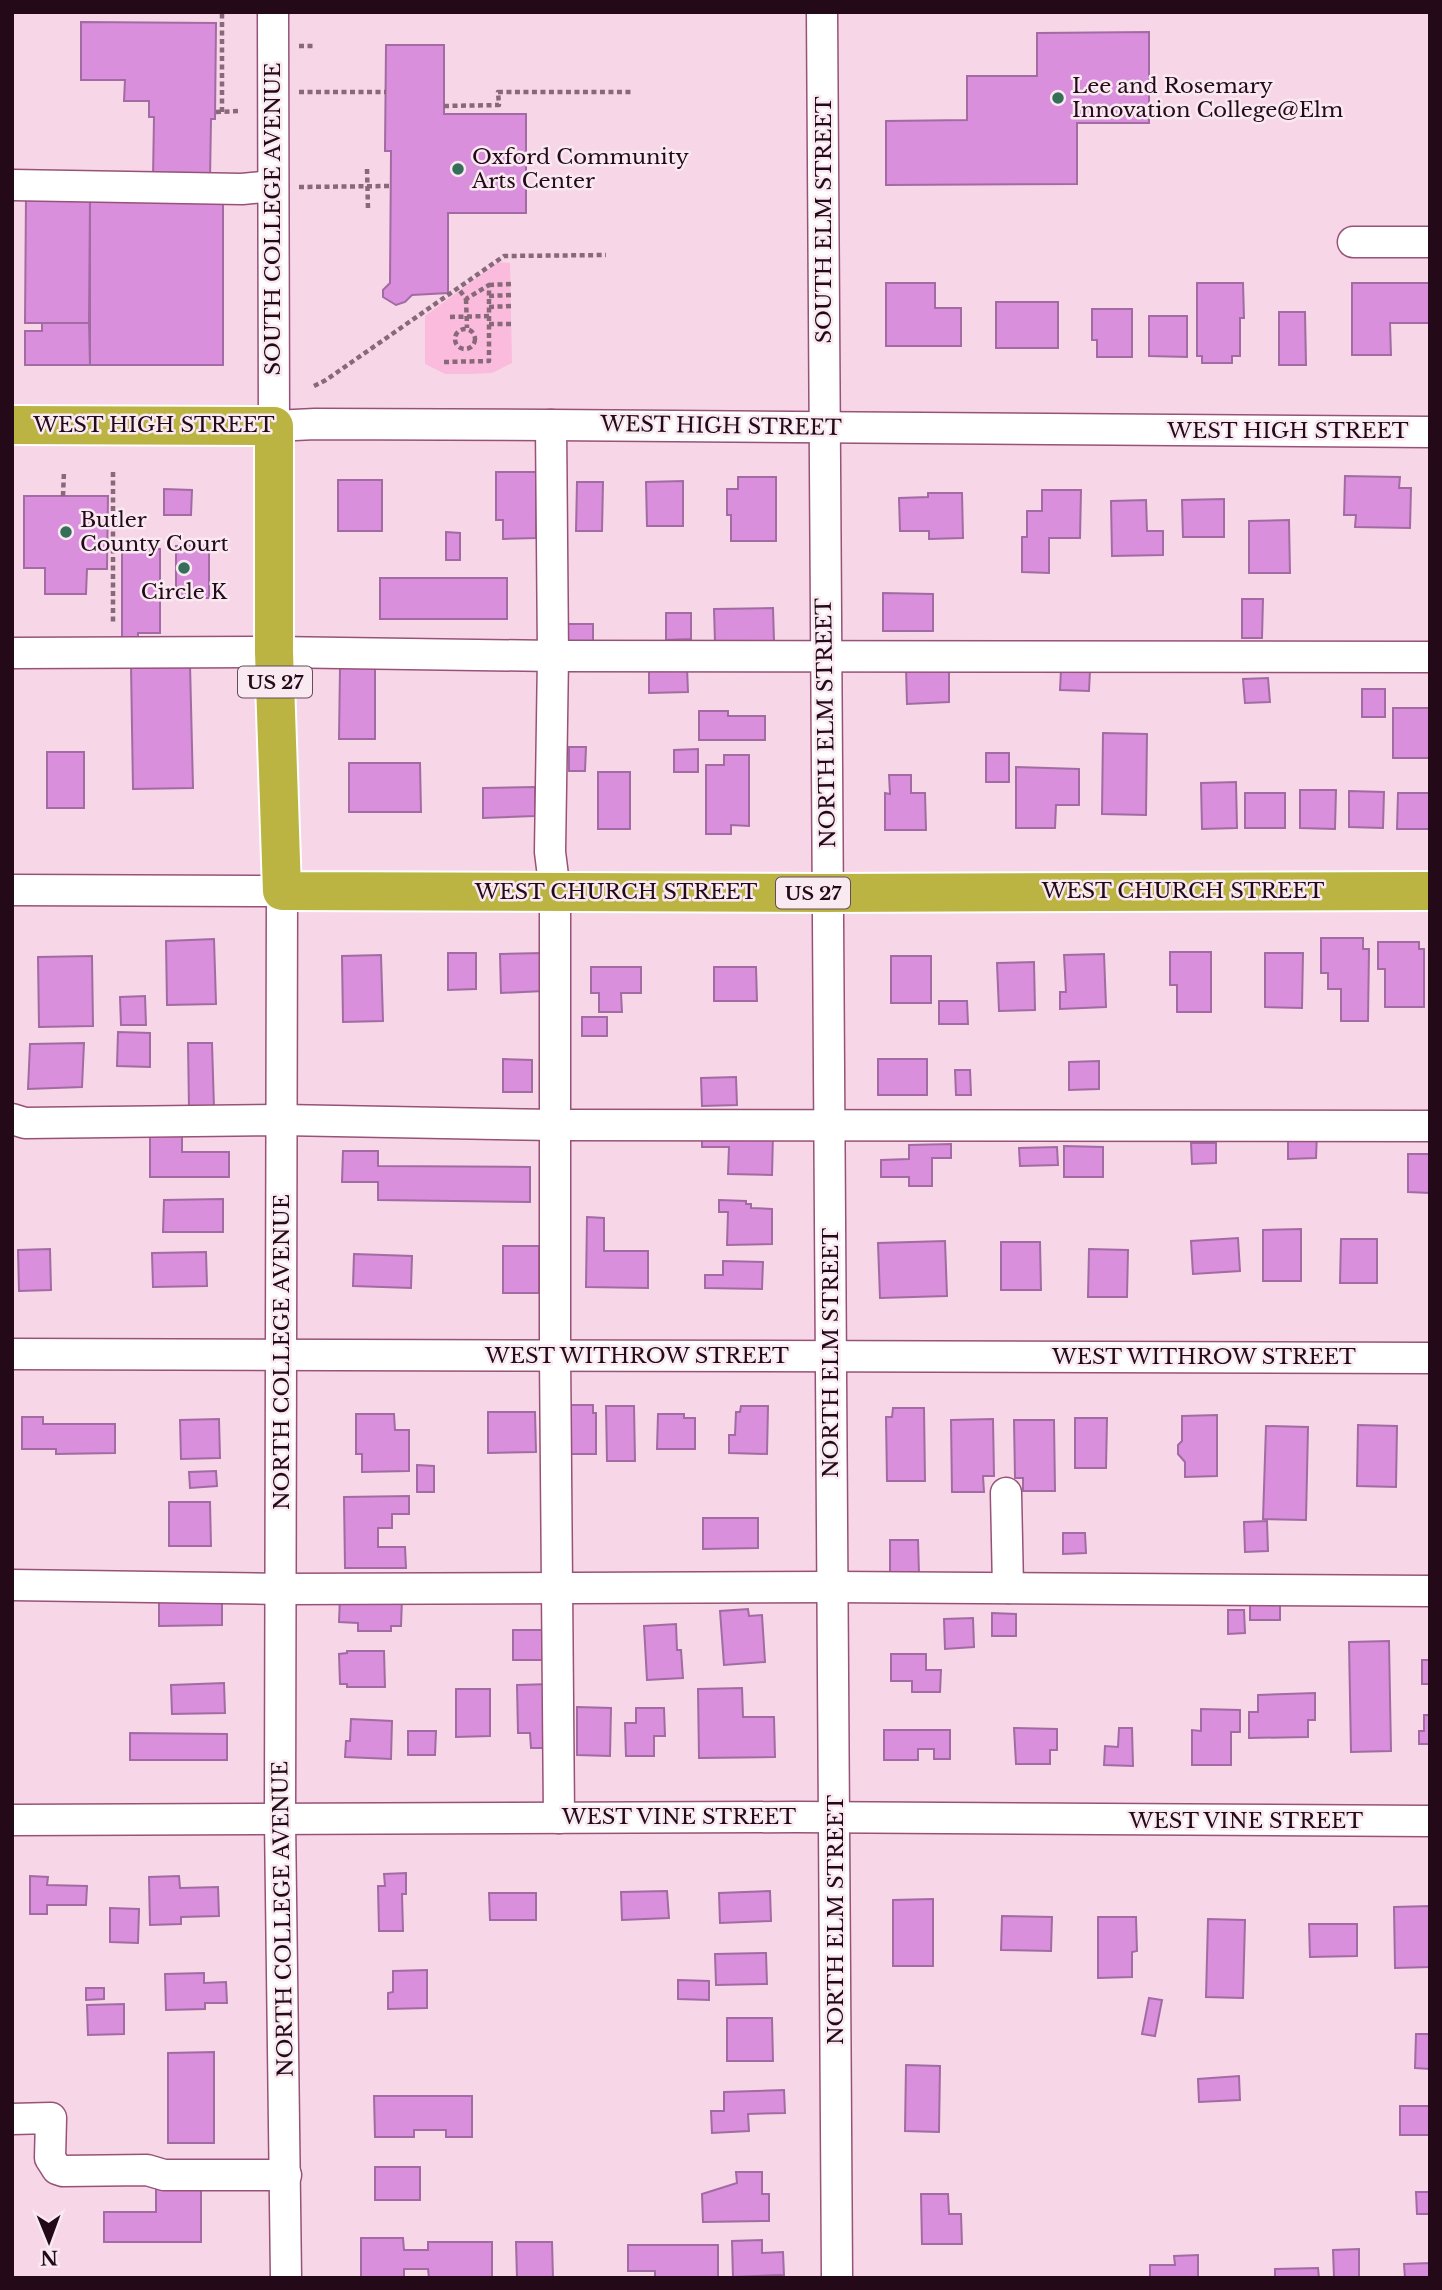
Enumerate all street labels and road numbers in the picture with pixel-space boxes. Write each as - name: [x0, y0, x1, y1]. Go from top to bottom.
- street label: SOUTH COLLEGE AVENUE: [260, 62, 286, 376]
- street label: SOUTH ELM STREET: [811, 96, 837, 344]
- street label: WEST HIGH STREET: [599, 411, 842, 441]
- street label: WEST HIGH STREET: [32, 412, 275, 438]
- street label: WEST HIGH STREET: [1166, 418, 1409, 444]
- street label: NORTH ELM STREET: [811, 598, 841, 848]
- road number: US 27: [238, 666, 312, 698]
- road number: US 27: [776, 878, 850, 908]
- street label: WEST CHURCH STREET: [1041, 878, 1324, 904]
- street label: WEST CHURCH STREET: [474, 879, 757, 905]
- street label: NORTH COLLEGE AVENUE: [269, 1194, 295, 1510]
- street label: NORTH ELM STREET: [818, 1228, 844, 1478]
- street label: WEST WITHROW STREET: [484, 1343, 789, 1369]
- street label: WEST WITHROW STREET: [1051, 1344, 1356, 1370]
- street label: NORTH COLLEGE AVENUE: [267, 1761, 299, 2077]
- street label: NORTH ELM STREET: [823, 1795, 849, 2045]
- street label: WEST VINE STREET: [561, 1804, 796, 1830]
- street label: WEST VINE STREET: [1128, 1808, 1363, 1834]

